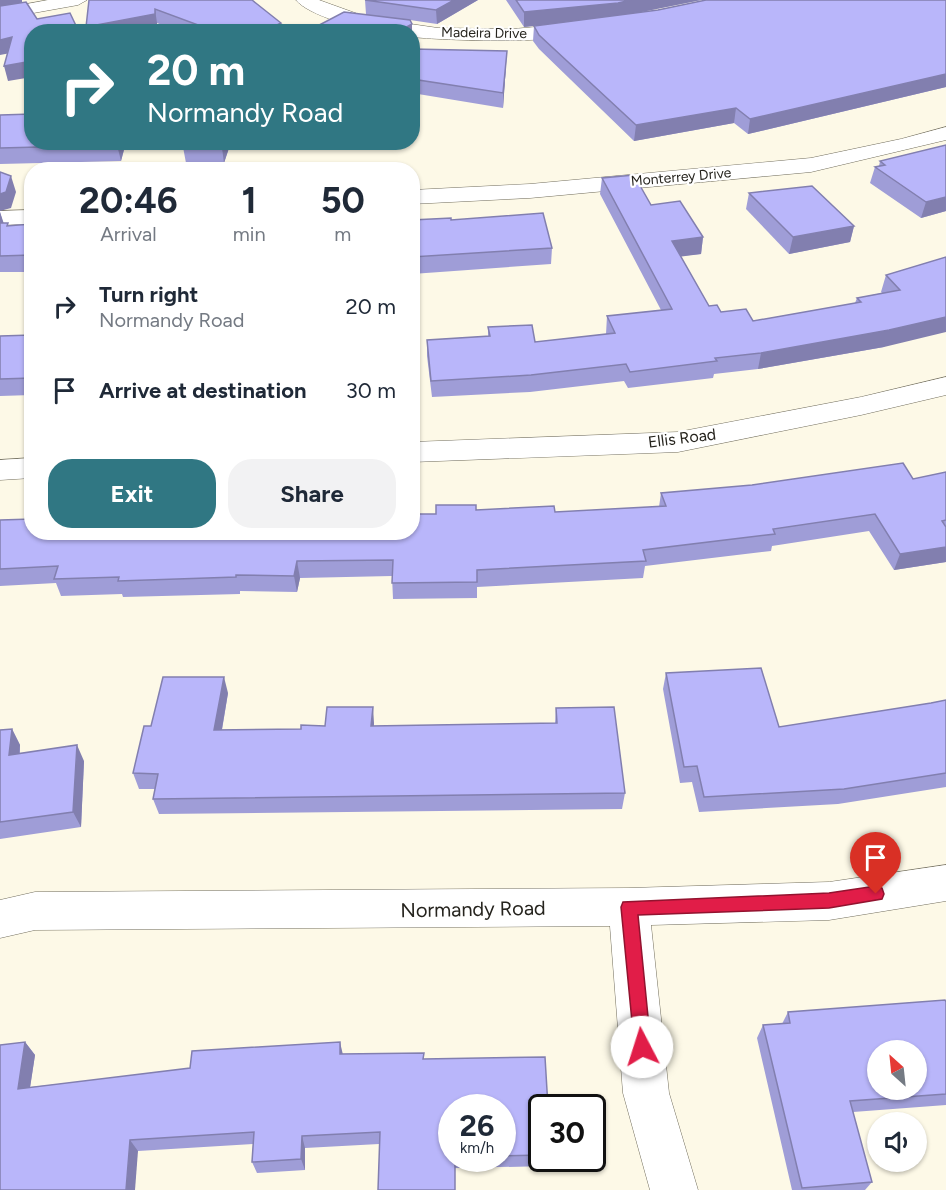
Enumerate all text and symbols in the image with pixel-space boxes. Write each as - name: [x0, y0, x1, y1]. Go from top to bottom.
- street label: Madeira Drive: [441, 24, 527, 42]
- text: 20 m: [147, 45, 245, 96]
- icon: right: [48, 48, 126, 126]
- text: Normandy Road: [147, 96, 343, 129]
- street label: Monterrey Drive: [630, 164, 732, 190]
- text: 20:46: [79, 179, 178, 222]
- text: 1: [242, 179, 257, 222]
- text: 50: [321, 179, 365, 222]
- text: Arrival: [100, 222, 157, 246]
- text: min: [233, 222, 266, 246]
- text: m: [334, 222, 351, 246]
- text: Turn right: [99, 281, 198, 308]
- icon: right: [48, 290, 81, 323]
- text: 20 m: [345, 293, 396, 320]
- text: Normandy Road: [99, 308, 244, 332]
- icon: arrive: [48, 374, 81, 407]
- text: Arrive at destination: [99, 377, 307, 404]
- text: 30 m: [346, 377, 396, 404]
- street label: Ellis Road: [647, 424, 717, 452]
- button: Exit: [48, 459, 216, 528]
- button: Share: [228, 459, 396, 528]
- pin: [850, 832, 901, 894]
- icon: arrive: [859, 841, 892, 874]
- street label: Normandy Road: [400, 896, 546, 922]
- position arrow: [610, 1015, 674, 1079]
- north arrow: [867, 1040, 927, 1100]
- map controls: [867, 1040, 927, 1172]
- speed limit sign: 30: [528, 1094, 606, 1172]
- text: 26: [460, 1107, 494, 1144]
- button: sound: [867, 1112, 927, 1172]
- text: km/h: [460, 1139, 494, 1157]

